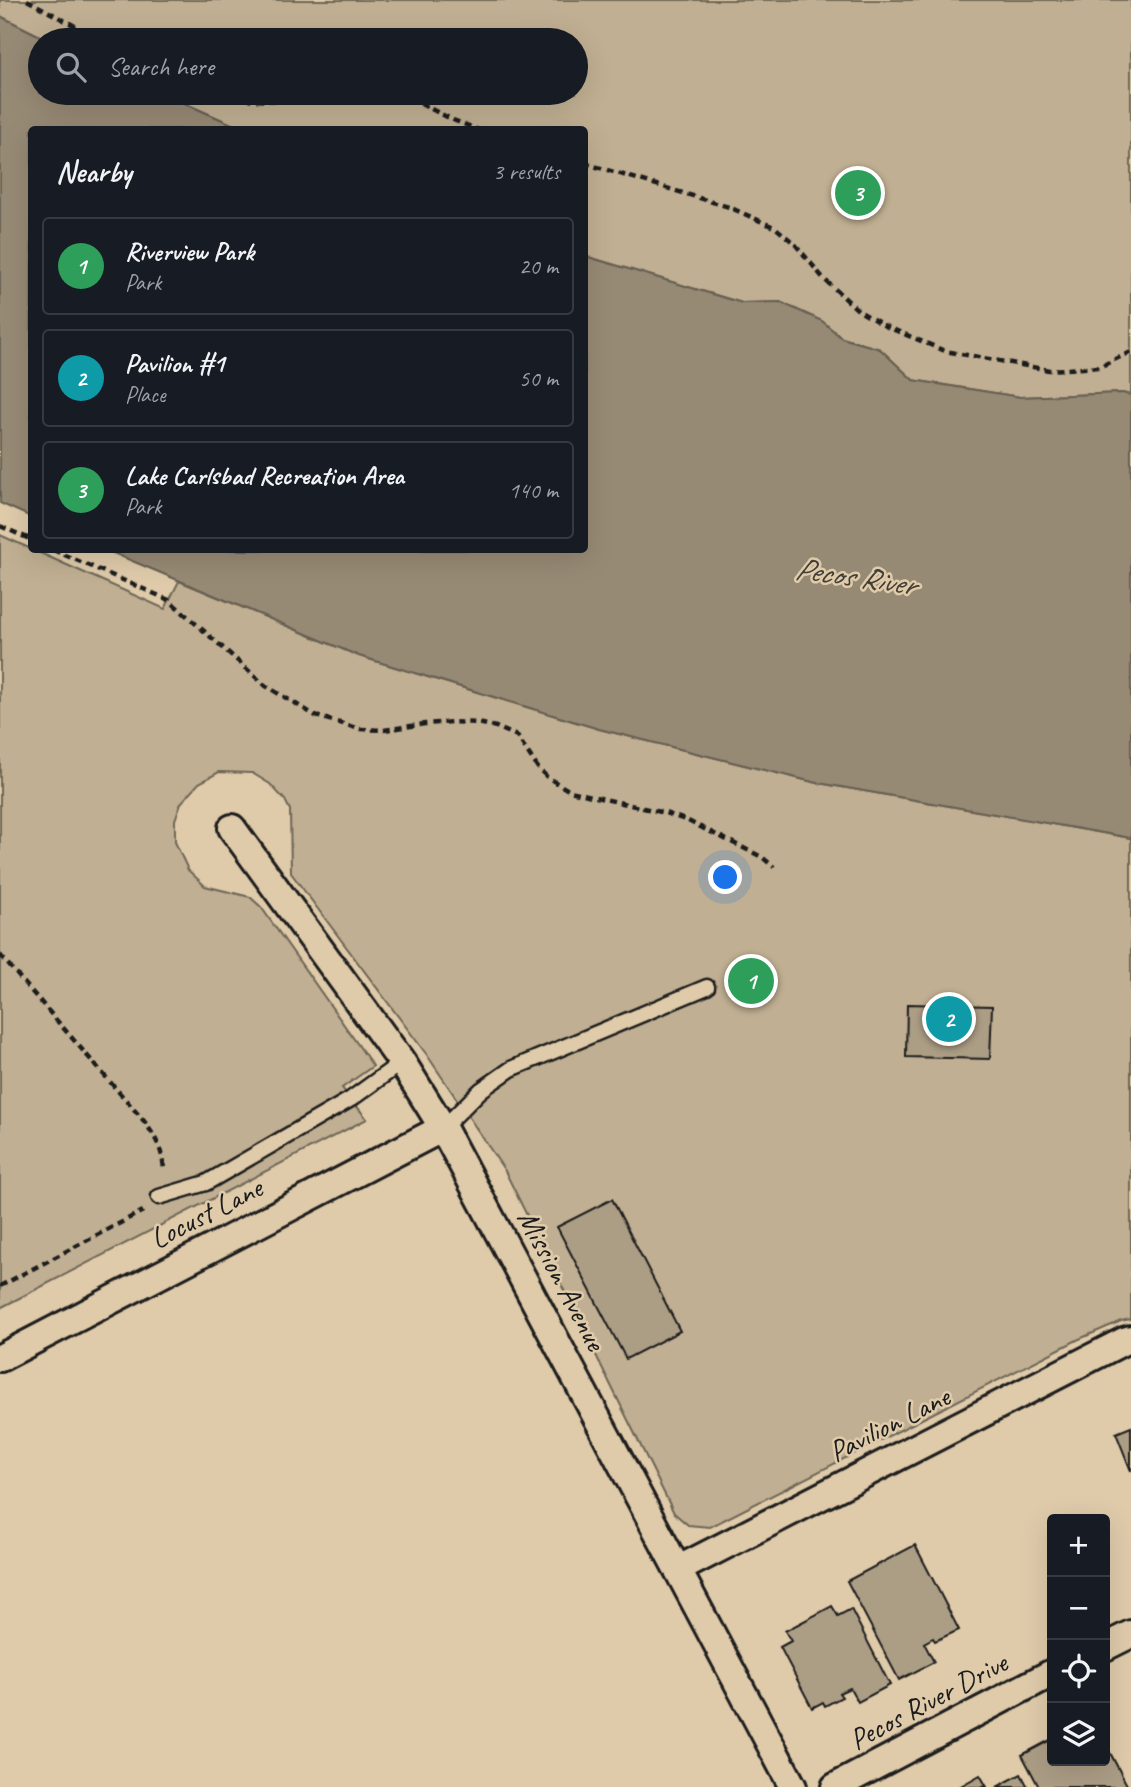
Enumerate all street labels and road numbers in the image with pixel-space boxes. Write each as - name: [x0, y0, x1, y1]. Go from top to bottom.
- street label: Locust Lane: [144, 1168, 270, 1257]
- street label: Mission Avenue: [509, 1203, 616, 1359]
- street label: Pavilion Lane: [822, 1376, 958, 1471]
- street label: Pecos River Drive: [842, 1642, 1016, 1759]

